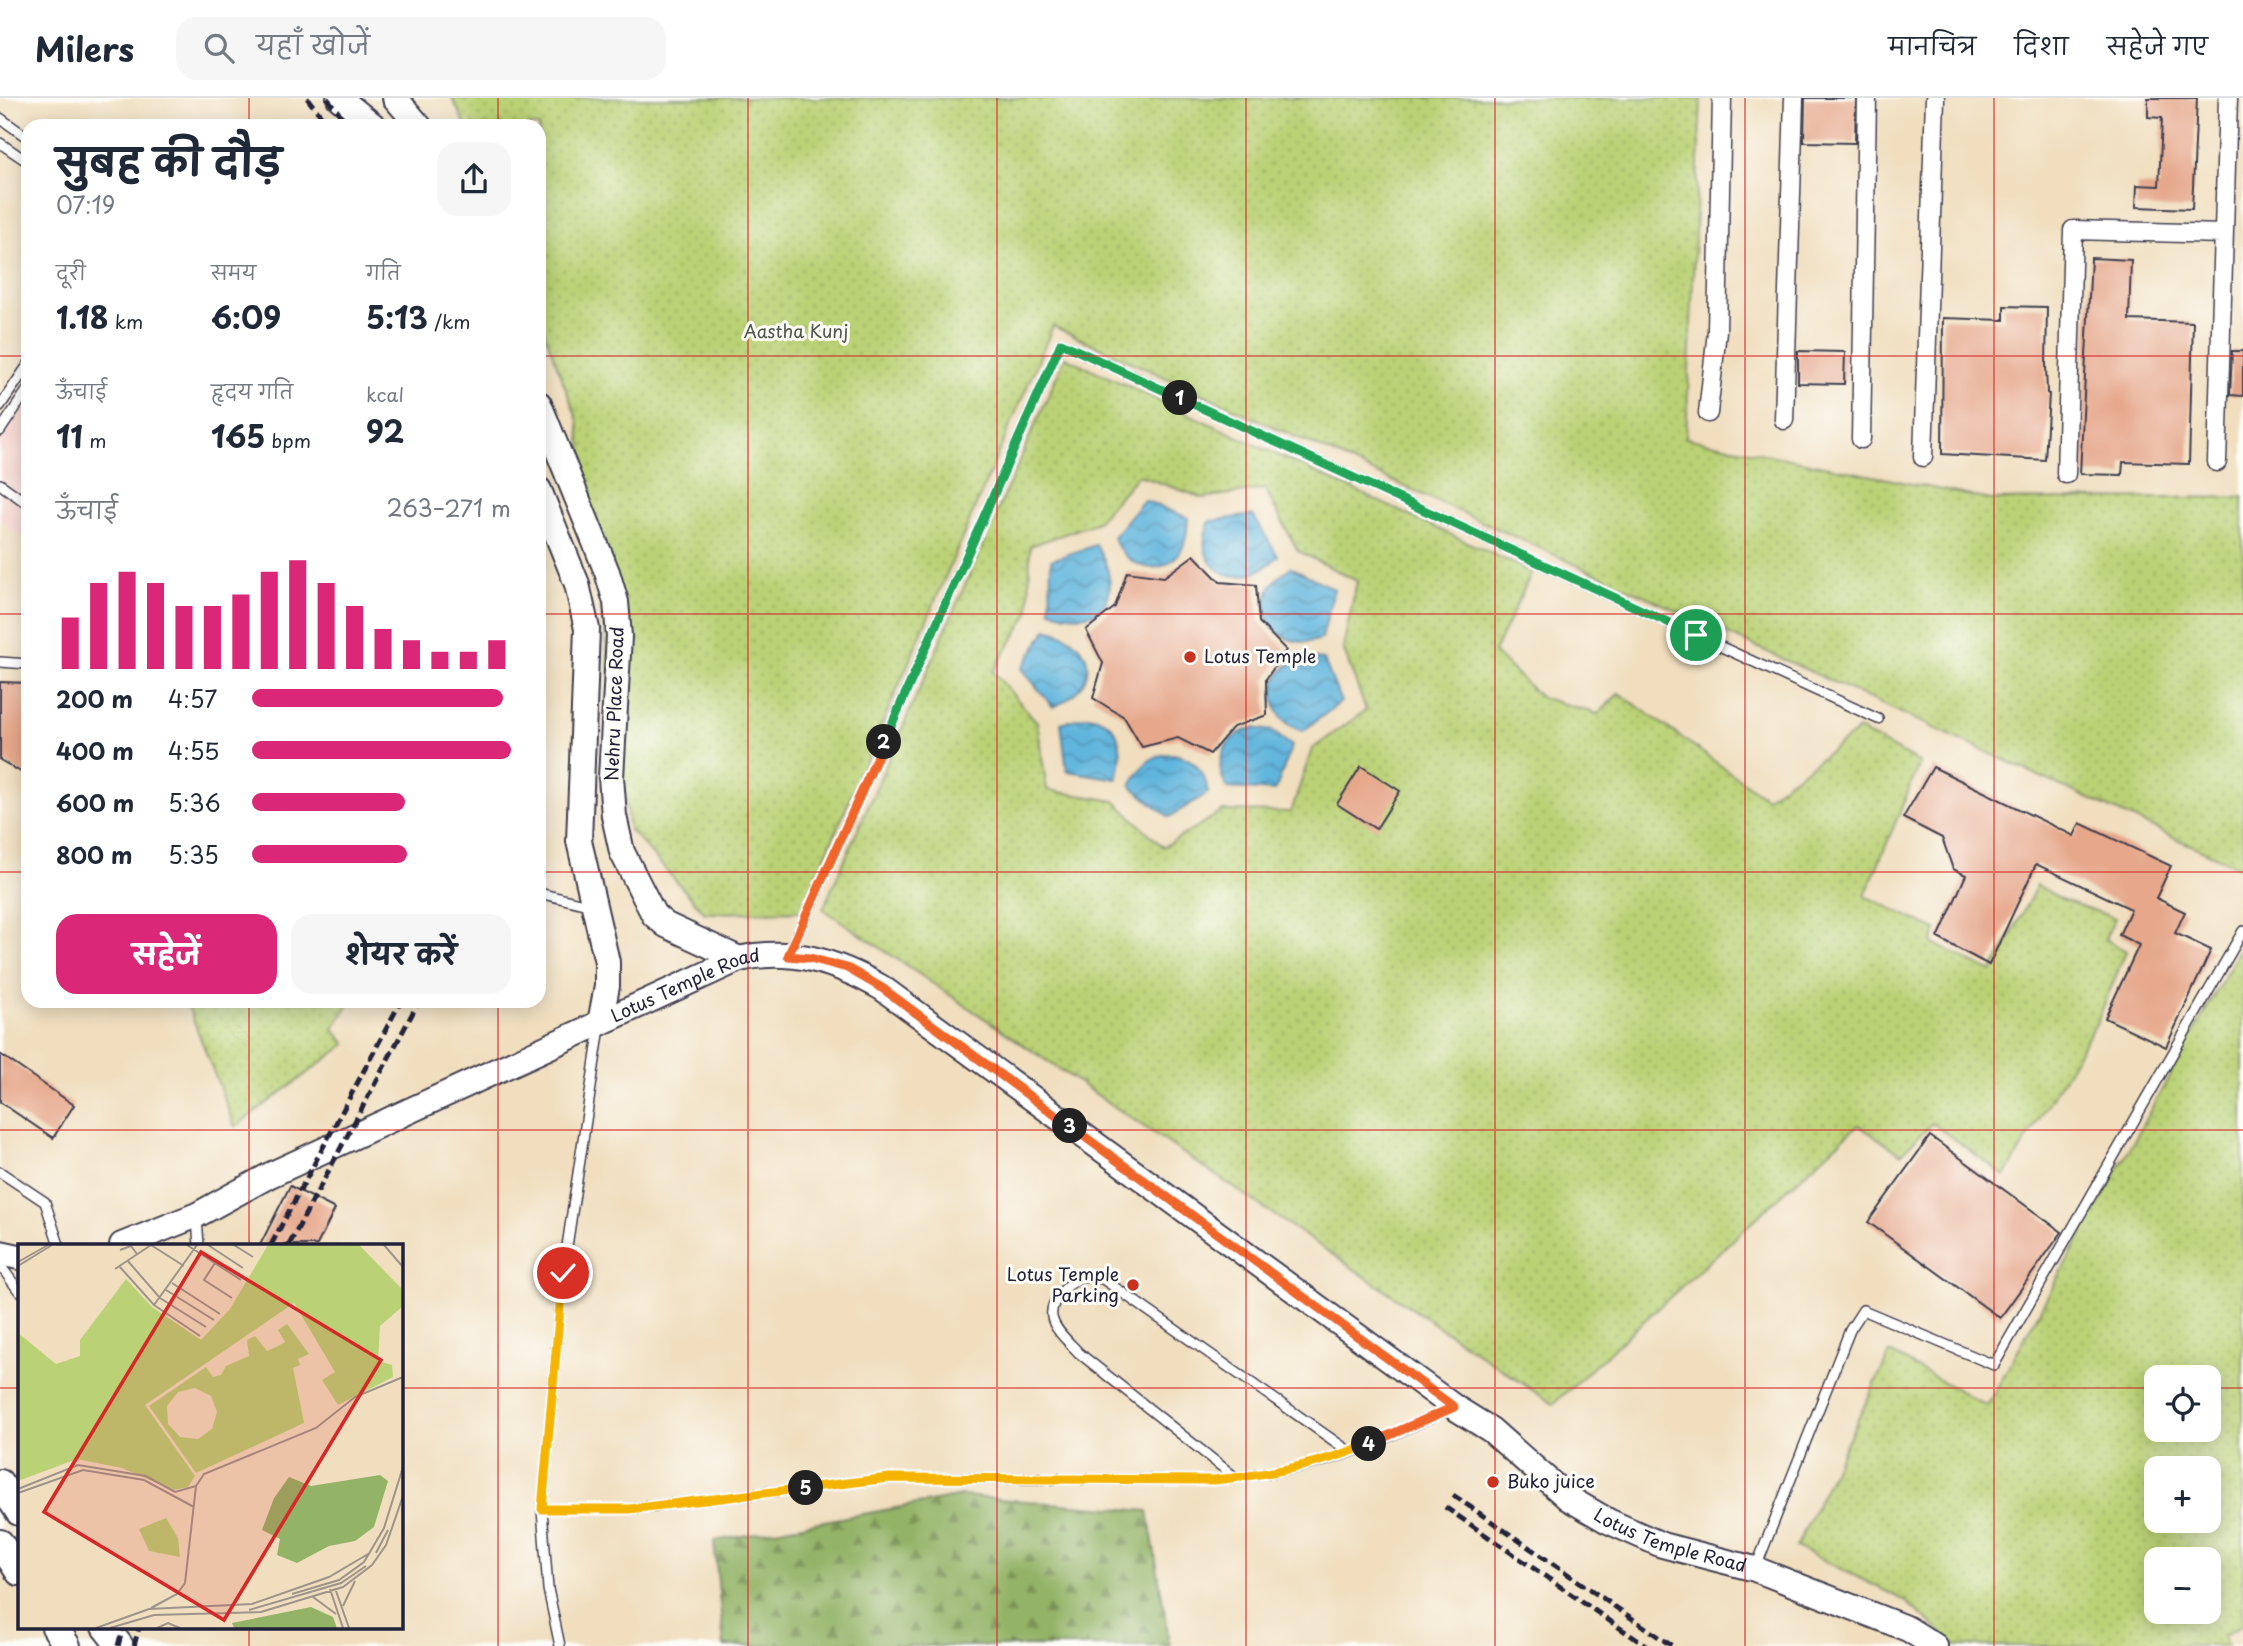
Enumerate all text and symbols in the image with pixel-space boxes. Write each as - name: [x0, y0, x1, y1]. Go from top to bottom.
- search box: [176, 17, 666, 80]
- text: Milers: [35, 23, 134, 73]
- text: यहाँ खोजें: [256, 25, 370, 64]
- text: मानचित्र: [1888, 27, 1976, 63]
- text: दिशा: [2014, 27, 2069, 63]
- text: सहेजे गए: [2107, 27, 2208, 63]
- icon: search: [200, 29, 238, 67]
- text: सुबह की दौड़: [56, 132, 282, 189]
- button: share: [437, 142, 511, 216]
- text: 07:19: [56, 187, 115, 222]
- text: दूरी: [56, 258, 86, 286]
- text: समय: [211, 258, 256, 286]
- text: गति: [366, 258, 401, 286]
- text: 1.18: [56, 294, 109, 339]
- text: 6:09: [211, 294, 281, 339]
- text: 5:13: [366, 294, 428, 339]
- text: km: [109, 307, 143, 335]
- text: /km: [428, 307, 471, 335]
- park label: Aastha Kunj: [744, 317, 848, 344]
- text: ऊँचाई: [56, 377, 107, 405]
- text: हृदय गति: [211, 377, 293, 405]
- text: kcal: [366, 380, 404, 408]
- pin: 1: [1162, 380, 1198, 416]
- text: 1: [1175, 383, 1184, 411]
- text: 92: [366, 408, 404, 453]
- text: 11: [56, 413, 83, 458]
- text: 165: [211, 413, 265, 458]
- text: m: [83, 426, 107, 454]
- text: bpm: [265, 426, 311, 454]
- text: 263–271 m: [386, 490, 511, 525]
- text: ऊँचाई: [56, 492, 118, 527]
- pin: [1666, 605, 1726, 665]
- icon: arrive: [1677, 616, 1715, 654]
- street label: Nehru Place Road: [597, 626, 630, 782]
- place label: Lotus Temple: [1204, 642, 1316, 669]
- marker: Lotus Temple: [1182, 649, 1198, 665]
- text: 200 m: [56, 681, 133, 716]
- text: 4:57: [168, 681, 217, 716]
- pin: 2: [866, 724, 902, 760]
- text: 2: [877, 727, 890, 755]
- text: 400 m: [56, 733, 134, 768]
- text: 4:55: [168, 733, 219, 768]
- text: 600 m: [56, 785, 134, 820]
- text: 5:36: [168, 785, 221, 820]
- text: 800 m: [56, 837, 133, 872]
- text: 5:35: [168, 837, 219, 872]
- button: सहेजें: [56, 914, 277, 994]
- button: शेयर करें: [291, 914, 511, 994]
- street label: Lotus Temple Road: [606, 941, 761, 1028]
- pin: 3: [1052, 1108, 1088, 1144]
- text: 3: [1063, 1111, 1076, 1139]
- pin: [533, 1243, 593, 1303]
- inset map: [18, 1244, 402, 1628]
- icon: check: [544, 1254, 582, 1292]
- place label: Lotus Temple Parking: [1007, 1260, 1119, 1308]
- marker: Lotus Temple Parking: [1125, 1277, 1141, 1293]
- map controls: [2144, 1365, 2221, 1624]
- button: locate: [2144, 1365, 2221, 1442]
- pin: 4: [1352, 1426, 1386, 1462]
- text: 4: [1362, 1429, 1375, 1457]
- button: +: [2144, 1456, 2221, 1533]
- place label: Buko juice: [1507, 1467, 1595, 1494]
- pin: 5: [788, 1470, 824, 1506]
- text: 5: [799, 1473, 812, 1501]
- marker: Buko juice: [1485, 1474, 1501, 1490]
- street label: Lotus Temple Road: [1589, 1501, 1750, 1578]
- button: −: [2144, 1547, 2221, 1624]

